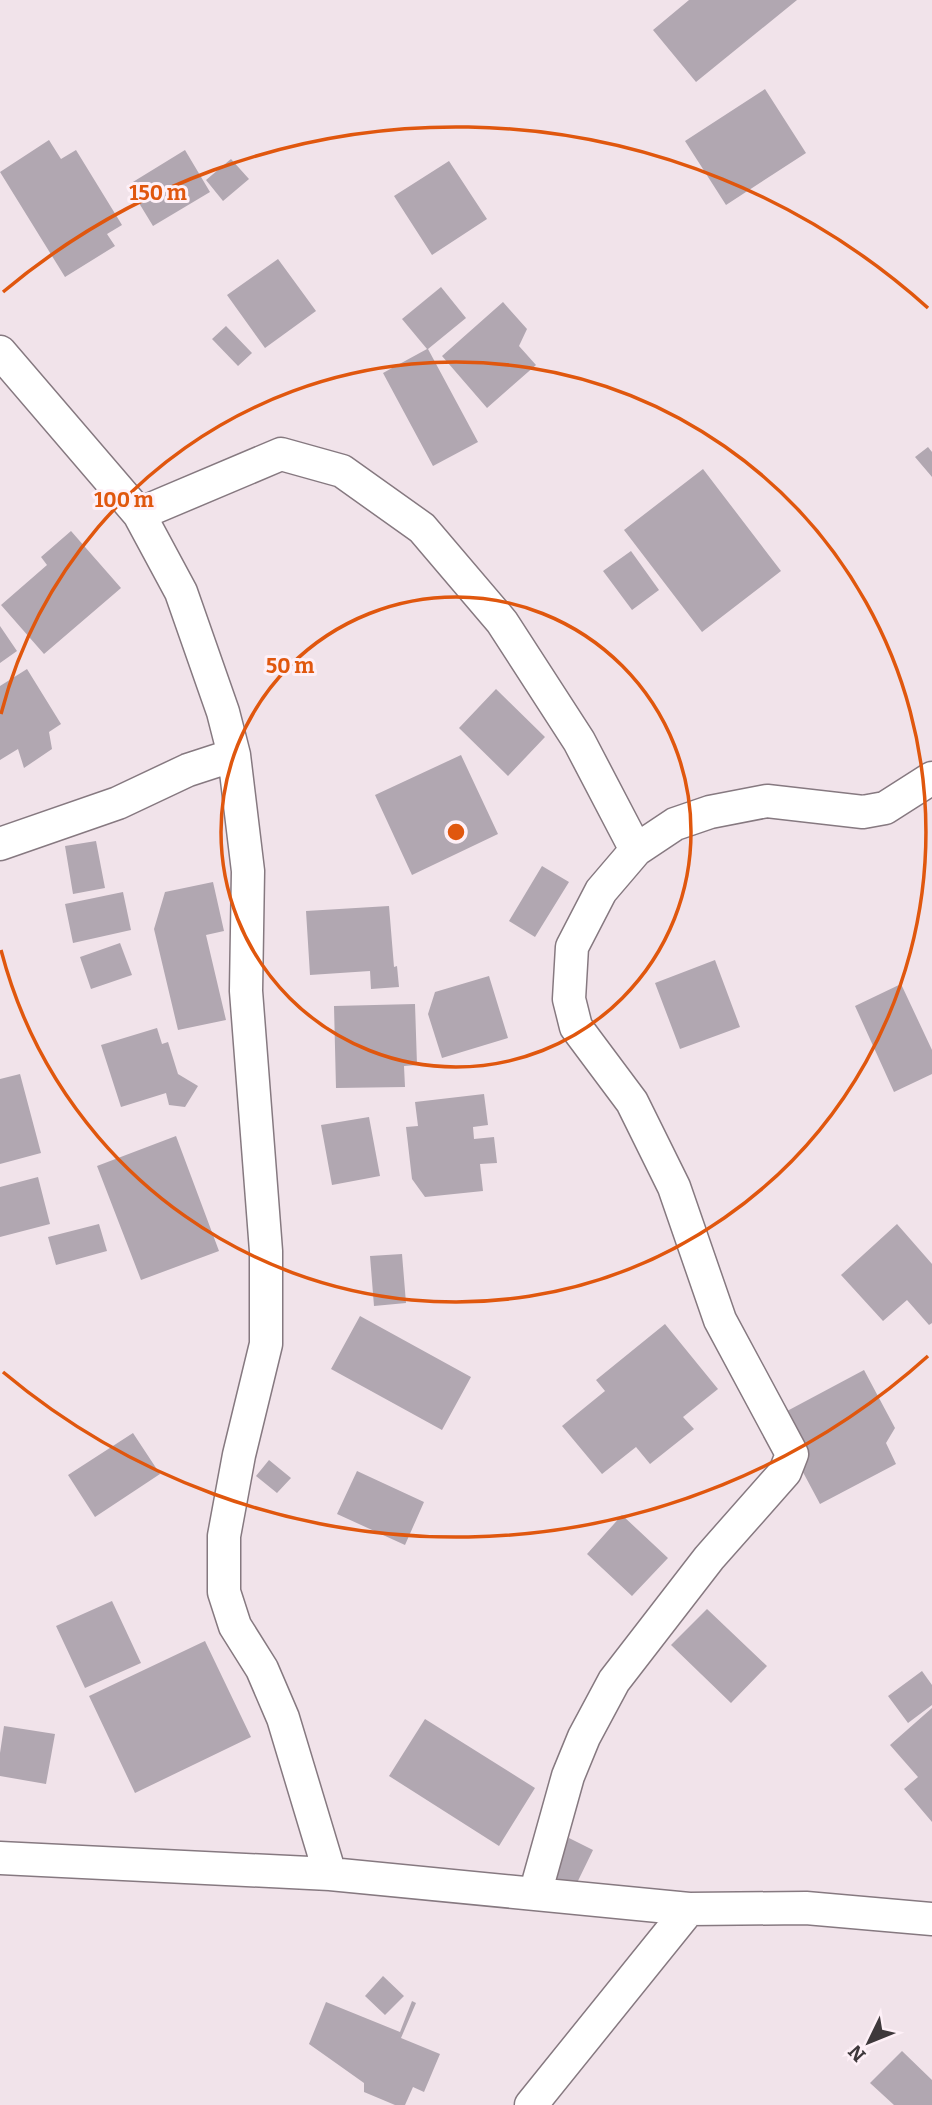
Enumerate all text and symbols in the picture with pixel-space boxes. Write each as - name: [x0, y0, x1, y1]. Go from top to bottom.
- text: 150 m: [129, 180, 187, 206]
- text: 100 m: [94, 487, 154, 513]
- text: 50 m: [266, 653, 314, 679]
- centre of rings: [444, 820, 468, 844]
- north arrow: [834, 2007, 904, 2077]
- text: N: [843, 2040, 870, 2066]

